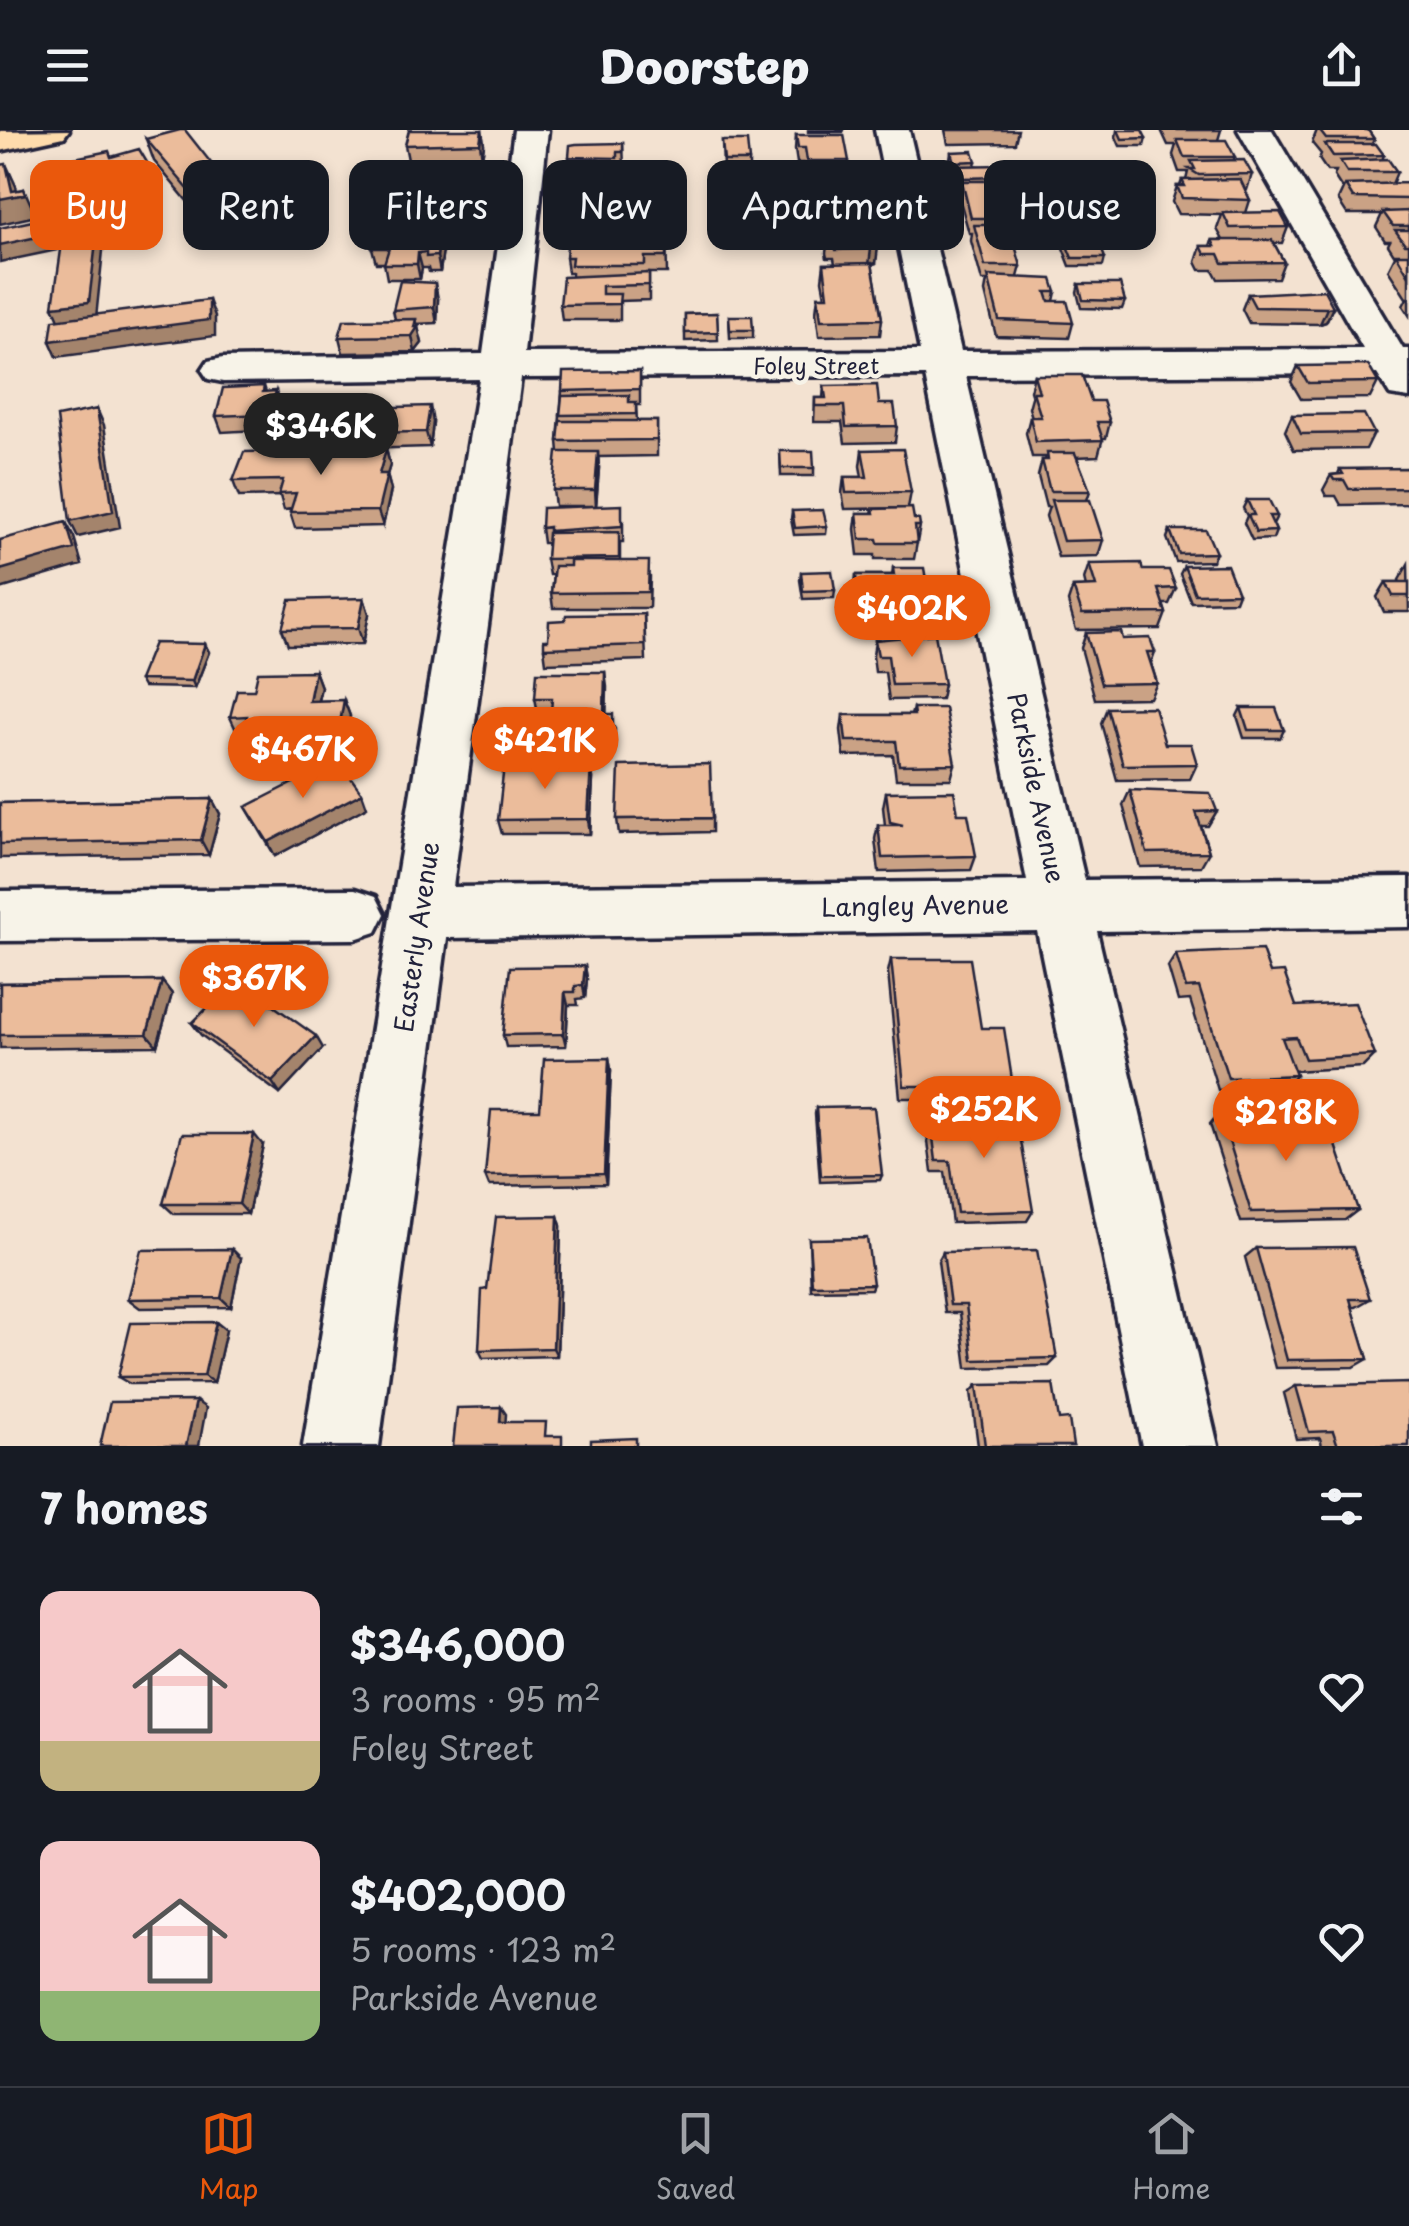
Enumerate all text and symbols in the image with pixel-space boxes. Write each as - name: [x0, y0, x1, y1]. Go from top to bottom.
- text: Doorstep: [599, 31, 810, 99]
- icon: menu: [40, 38, 95, 93]
- icon: share: [1314, 38, 1369, 93]
- chip: Buy: [30, 160, 163, 250]
- chip: Rent: [183, 160, 329, 250]
- chip: Filters: [349, 160, 523, 250]
- chip: New: [543, 160, 687, 250]
- chip: Apartment: [707, 160, 964, 250]
- chip: House: [984, 160, 1156, 250]
- street label: Foley Street: [753, 348, 879, 381]
- pin: $346K: [251, 393, 391, 478]
- text: $346K: [265, 401, 377, 449]
- pin: $402K: [842, 575, 982, 660]
- text: $402K: [856, 583, 968, 631]
- street label: Parkside Avenue: [998, 689, 1076, 887]
- pin: $421K: [475, 707, 615, 792]
- text: $421K: [494, 715, 596, 763]
- pin: $467K: [233, 716, 373, 801]
- text: $467K: [250, 724, 356, 772]
- street label: Easterly Avenue: [384, 839, 448, 1035]
- street label: Langley Avenue: [821, 884, 1009, 926]
- pin: $367K: [184, 945, 324, 1030]
- text: $367K: [202, 953, 306, 1001]
- pin: $252K: [914, 1076, 1054, 1161]
- pin: $218K: [1216, 1079, 1356, 1164]
- text: $252K: [930, 1084, 1038, 1132]
- text: $218K: [1235, 1087, 1337, 1135]
- text: 7 homes: [40, 1475, 208, 1538]
- icon: filters: [1314, 1479, 1369, 1534]
- text: $346,000: [350, 1612, 565, 1675]
- icon: home: [120, 1631, 240, 1751]
- icon: heart: [1314, 1664, 1369, 1719]
- text: 3 rooms · 95 m²: [350, 1675, 601, 1723]
- text: Foley Street: [350, 1723, 534, 1771]
- text: $402,000: [350, 1862, 566, 1925]
- icon: home: [120, 1881, 240, 2001]
- icon: heart: [1314, 1914, 1369, 1969]
- text: 5 rooms · 123 m²: [350, 1925, 616, 1973]
- text: Parkside Avenue: [350, 1973, 598, 2021]
- tab: Map: [199, 2106, 258, 2209]
- tab: Saved: [656, 2106, 735, 2209]
- tab: Home: [1132, 2106, 1210, 2209]

